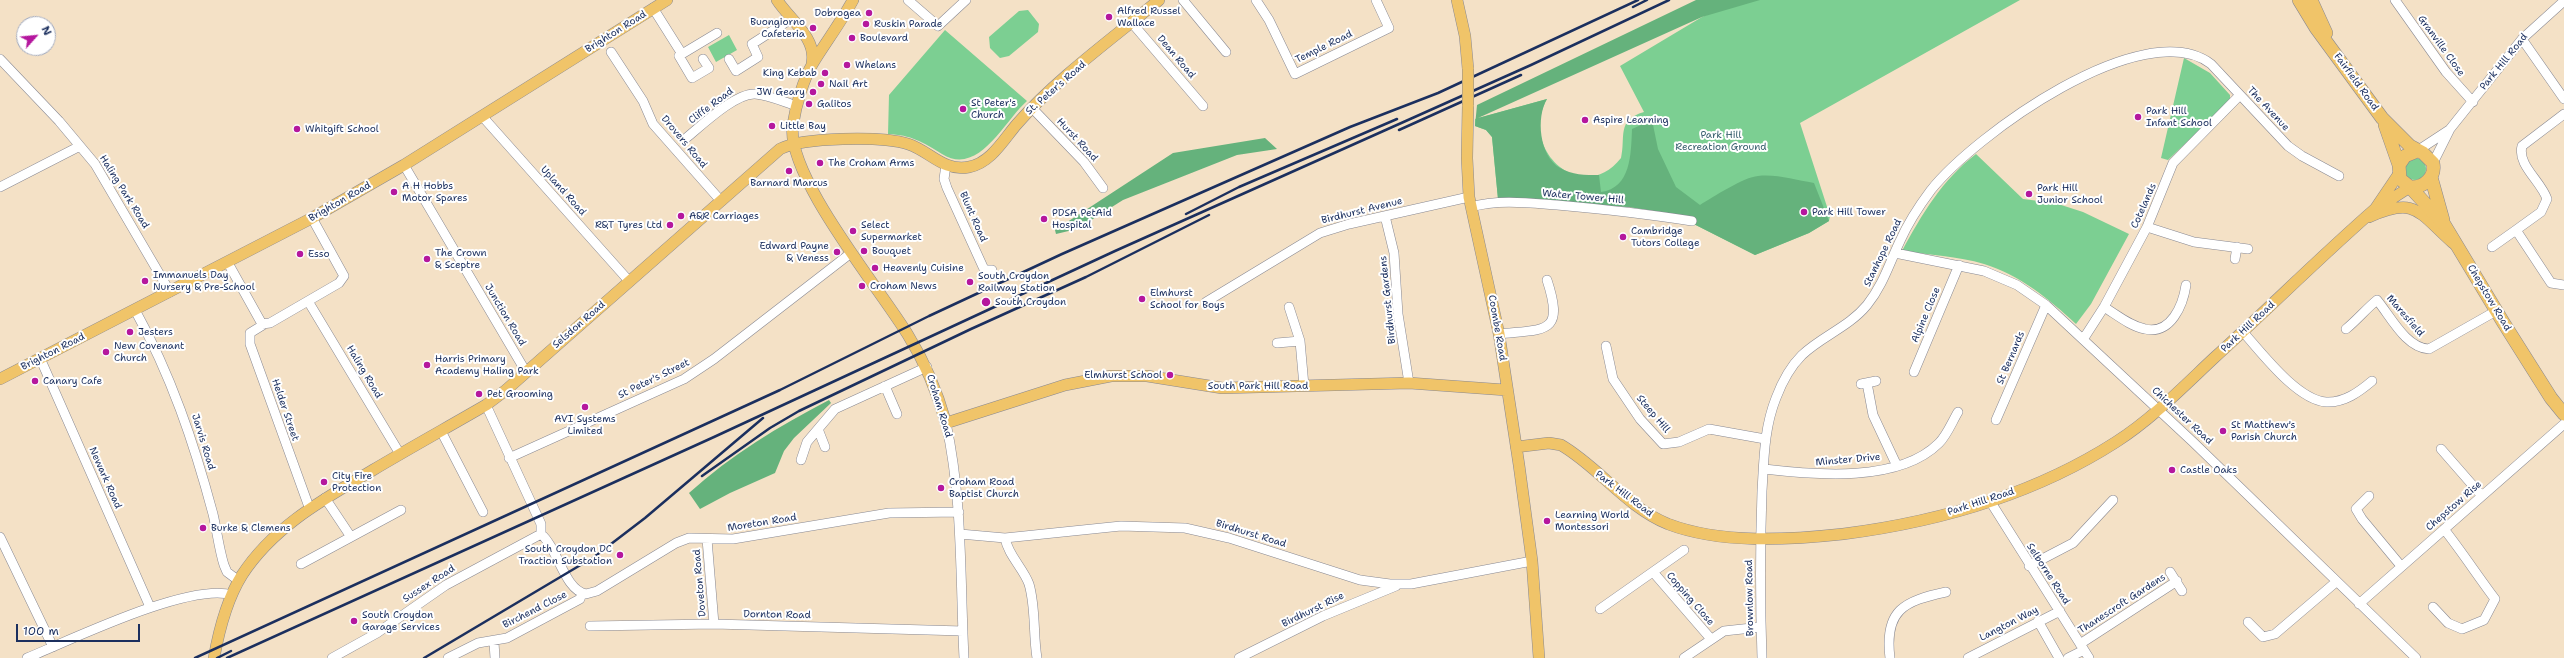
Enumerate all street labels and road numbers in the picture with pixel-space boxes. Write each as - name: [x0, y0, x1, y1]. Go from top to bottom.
- street label: Brighton Road: [583, 8, 649, 56]
- street label: Granville Close: [2415, 13, 2467, 79]
- street label: Temple Road: [1294, 28, 1354, 66]
- street label: Park Hill Road: [2478, 31, 2530, 93]
- street label: Dean Road: [1154, 33, 1198, 81]
- street label: Fairfield Road: [2331, 51, 2381, 113]
- street label: St. Peter's Road: [1023, 59, 1089, 117]
- street label: The Avenue: [2244, 84, 2292, 134]
- street label: Cliffe Road: [686, 85, 736, 127]
- street label: Drovers Road: [658, 113, 710, 171]
- street label: Hurst Road: [1054, 116, 1100, 164]
- street label: Haling Park Road: [97, 153, 151, 231]
- street label: Upland Road: [538, 164, 588, 218]
- street label: Brighton Road: [307, 179, 373, 225]
- street label: Cotelands: [2129, 182, 2159, 230]
- street label: Water Tower Hill: [1542, 187, 1624, 207]
- street label: Blunt Road: [957, 190, 989, 244]
- street label: Birdhurst Avenue: [1320, 195, 1404, 227]
- street label: Stanhope Road: [1861, 217, 1905, 289]
- street label: Birdhurst Gardens: [1377, 255, 1399, 345]
- street label: Chepstow Road: [2464, 263, 2514, 333]
- street label: Junction Road: [482, 282, 528, 348]
- street label: Alpine Close: [1909, 286, 1943, 344]
- street label: Maresfield: [2384, 293, 2426, 339]
- street label: Coombe Road: [1485, 294, 1509, 362]
- street label: Selsdon Road: [550, 299, 608, 351]
- street label: Park Hill Road: [2219, 299, 2277, 355]
- street label: St Bernards: [1994, 330, 2028, 386]
- street label: Brighton Road: [19, 331, 87, 373]
- street label: Haling Road: [343, 343, 385, 401]
- street label: St Peter's Street: [616, 357, 692, 401]
- street label: Croham Road: [924, 373, 954, 439]
- street label: Helder Street: [269, 377, 301, 443]
- street label: South Park Hill Road: [1208, 380, 1308, 392]
- street label: Chichester Road: [2149, 385, 2215, 447]
- street label: Steep Hill: [1634, 393, 1672, 435]
- street label: Jarvis Road: [189, 412, 217, 472]
- street label: Newark Road: [86, 445, 124, 511]
- street label: Minster Drive: [1815, 451, 1881, 469]
- street label: Park Hill Road: [1593, 468, 1655, 520]
- street label: Chepstow Rise: [2424, 478, 2484, 534]
- street label: Park Hill Road: [1946, 486, 2016, 518]
- street label: Moreton Road: [727, 512, 797, 534]
- street label: Birdhurst Road: [1214, 518, 1288, 550]
- street label: Selborne Road: [2024, 541, 2072, 607]
- street label: Doveton Road: [691, 549, 709, 617]
- street label: Brownlow Road: [1743, 560, 1757, 636]
- street label: Sussex Road: [401, 563, 457, 605]
- street label: Copping Close: [1664, 570, 1716, 628]
- street label: Thanescroft Gardens: [2076, 571, 2168, 637]
- street label: Birchend Close: [501, 589, 569, 631]
- street label: Birdhurst Rise: [1280, 590, 1346, 630]
- street label: Langton Way: [1978, 604, 2040, 644]
- street label: Dornton Road: [743, 608, 811, 622]

